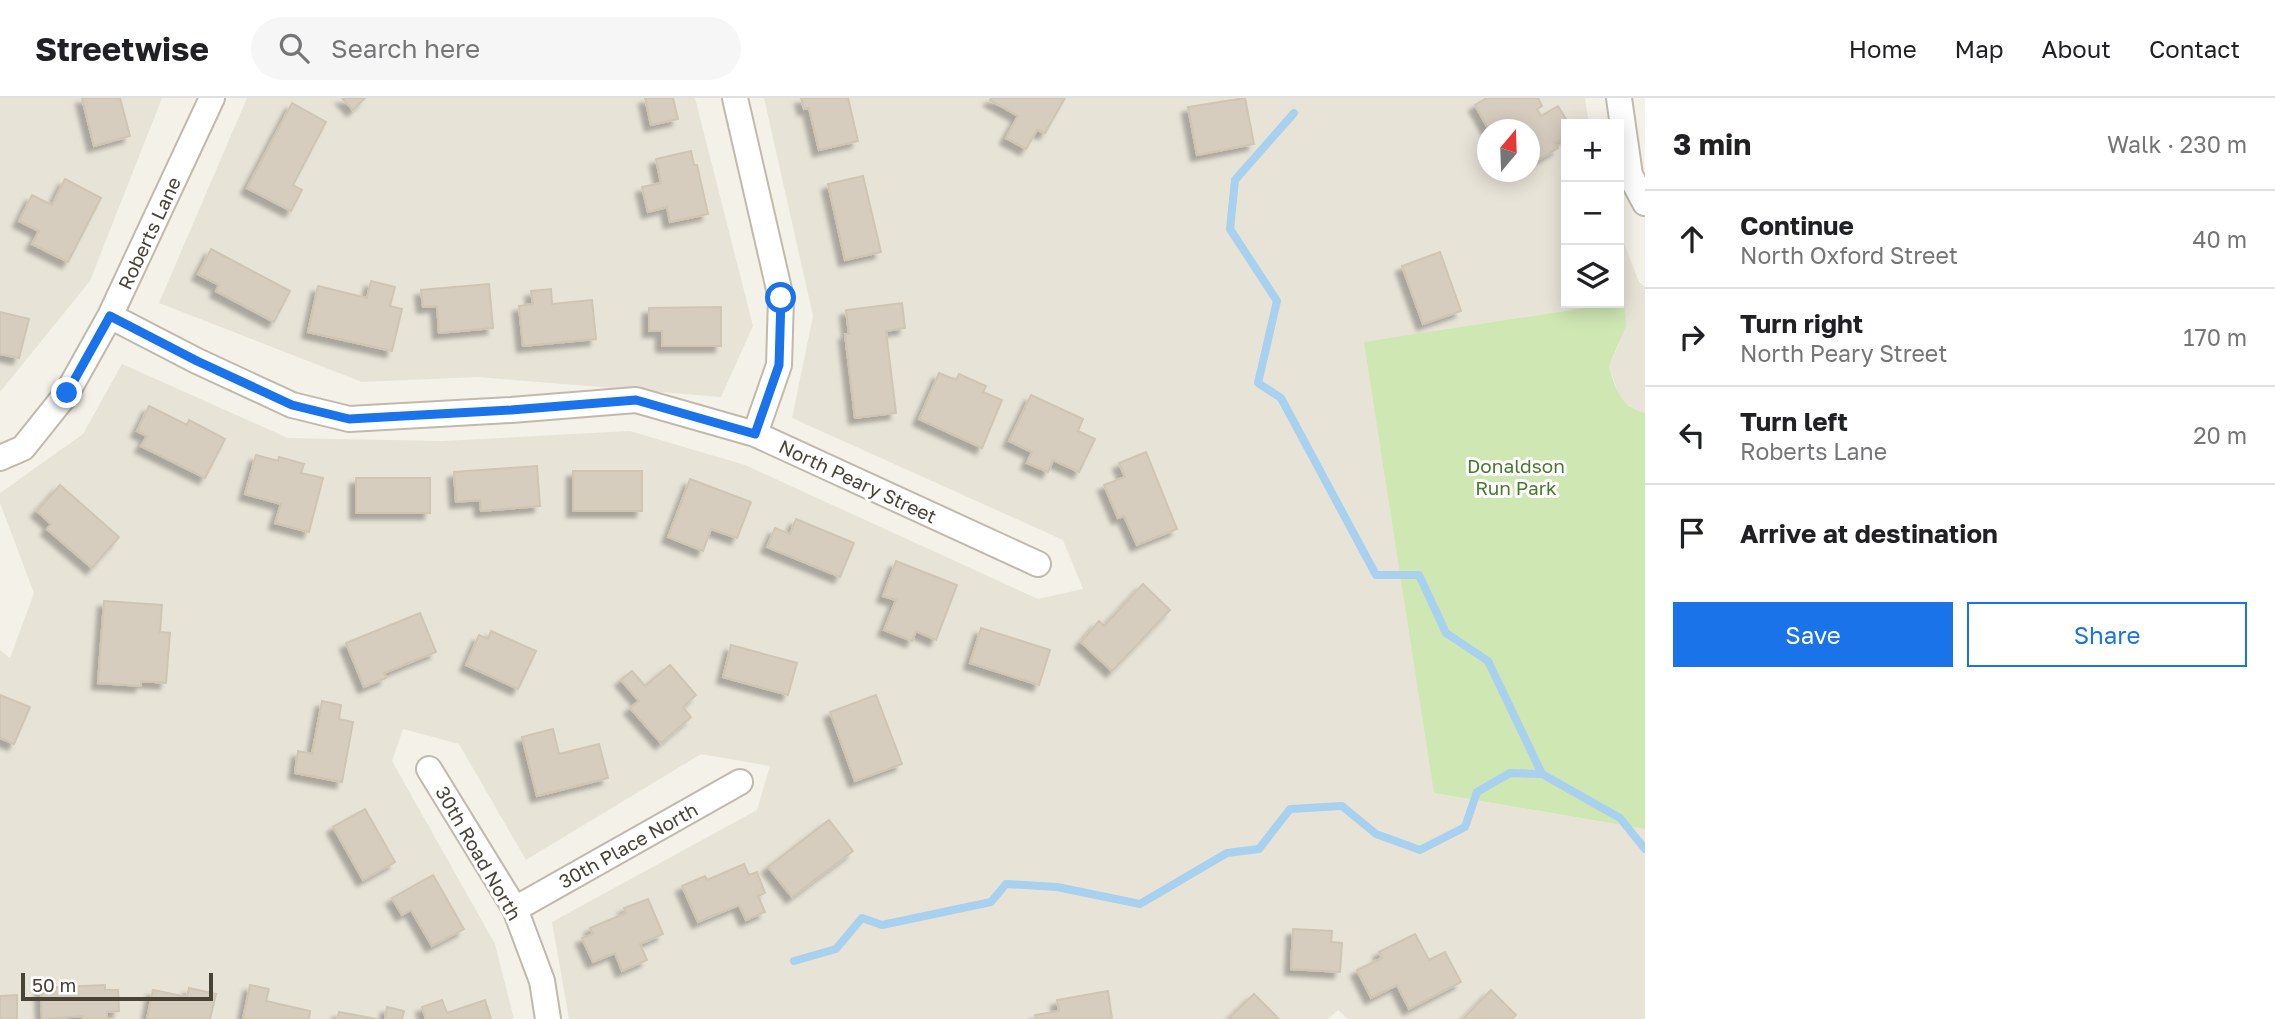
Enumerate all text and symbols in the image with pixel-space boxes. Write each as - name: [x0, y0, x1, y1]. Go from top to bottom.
- search box: [251, 17, 741, 80]
- text: Streetwise: [35, 29, 209, 68]
- icon: search: [275, 29, 313, 67]
- text: Search here: [331, 33, 480, 64]
- text: Home: [1849, 34, 1917, 63]
- text: Map: [1955, 34, 2004, 63]
- text: About: [2042, 34, 2111, 63]
- text: Contact: [2149, 34, 2240, 63]
- north arrow: [1477, 119, 1540, 182]
- map controls: [1561, 119, 1624, 308]
- button: +: [1561, 119, 1624, 182]
- text: 3 min: [1673, 126, 1751, 162]
- text: Walk · 230 m: [2107, 130, 2247, 158]
- street label: Roberts Lane: [113, 173, 185, 293]
- button: −: [1561, 182, 1624, 245]
- text: Continue: [1740, 210, 1854, 241]
- icon: ahead: [1673, 220, 1711, 258]
- text: 40 m: [2193, 225, 2247, 253]
- text: North Oxford Street: [1740, 241, 1958, 269]
- button: layers: [1561, 245, 1624, 308]
- route start: [765, 282, 796, 313]
- text: Turn right: [1740, 308, 1863, 339]
- icon: right: [1673, 318, 1711, 356]
- text: 170 m: [2183, 323, 2247, 351]
- text: North Peary Street: [1740, 339, 1947, 367]
- route end: [51, 377, 82, 408]
- text: Turn left: [1740, 406, 1848, 437]
- icon: left: [1673, 416, 1711, 454]
- text: 20 m: [2193, 421, 2247, 449]
- street label: North Peary Street: [776, 434, 940, 528]
- text: Roberts Lane: [1740, 437, 1887, 465]
- park label: Donaldson Run Park: [1467, 454, 1565, 499]
- icon: arrive: [1673, 514, 1711, 552]
- text: Arrive at destination: [1740, 518, 1998, 549]
- button: Save: [1673, 602, 1953, 667]
- button: Share: [1967, 602, 2247, 667]
- street label: 30th Road North: [431, 782, 527, 924]
- street label: 30th Place North: [555, 797, 701, 893]
- scale bar: [21, 970, 214, 1002]
- text: 50 m: [32, 973, 76, 996]

